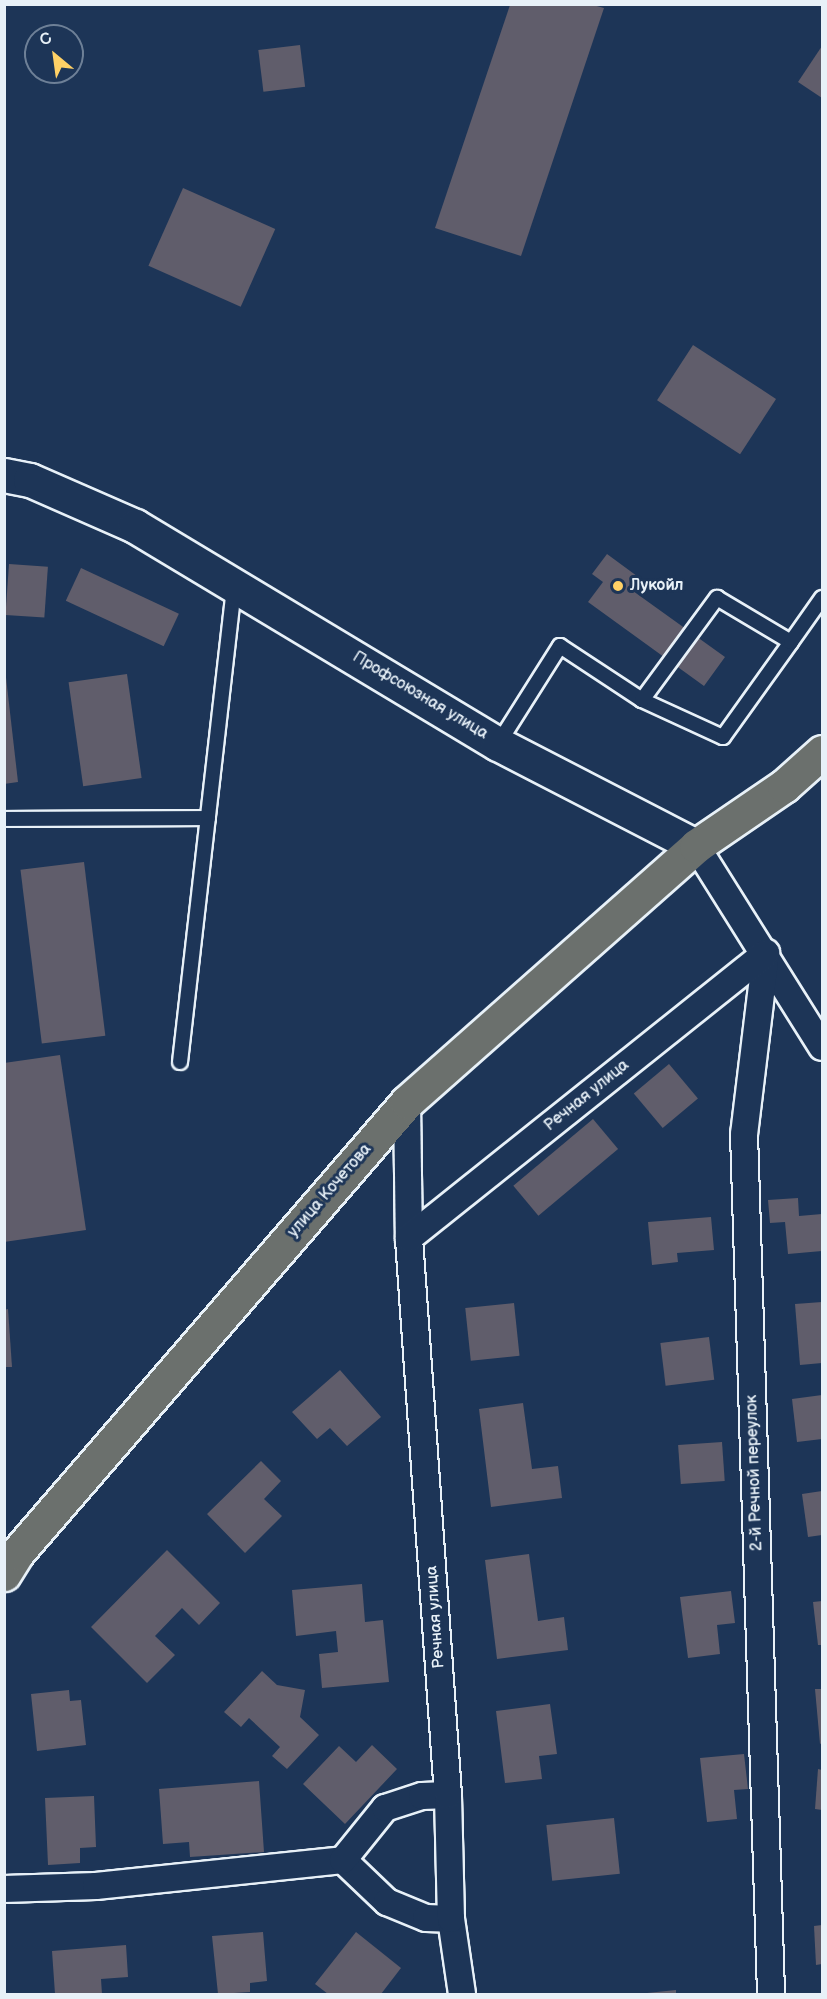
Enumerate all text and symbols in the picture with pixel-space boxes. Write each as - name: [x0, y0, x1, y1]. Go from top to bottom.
- north arrow: [24, 24, 84, 84]
- text: С: [37, 29, 55, 51]
- place label: Лукойл: [630, 576, 684, 596]
- marker: Лукойл: [611, 579, 625, 593]
- street label: Профсоюзная улица: [349, 648, 491, 744]
- street label: Речная улица: [541, 1056, 633, 1136]
- street label: улица Кочетова: [284, 1140, 376, 1242]
- street label: 2-й Речной переулок: [743, 1395, 767, 1551]
- street label: Речная улица: [423, 1565, 449, 1669]

